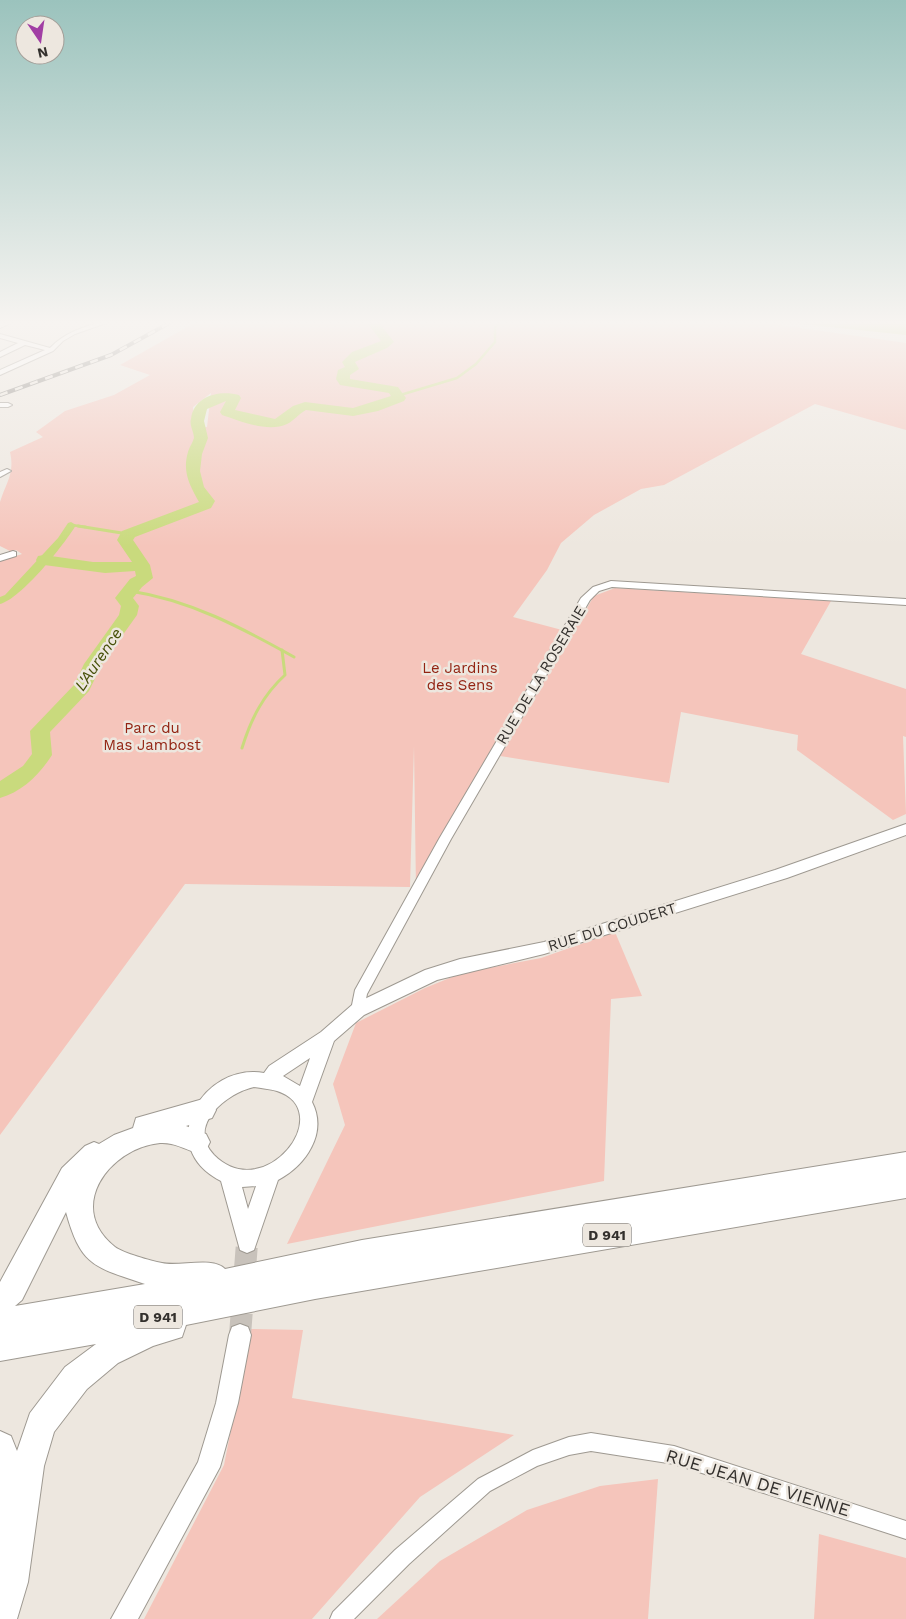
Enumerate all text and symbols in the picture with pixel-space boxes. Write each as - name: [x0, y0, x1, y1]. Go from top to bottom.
- north arrow: [15, 15, 65, 65]
- text: N: [36, 44, 50, 62]
- street label: RUE DE LA ROSERAIE: [493, 603, 589, 747]
- water label: L'Aurence: [71, 624, 126, 694]
- park label: Le Jardins des Sens: [422, 659, 498, 694]
- park label: Parc du Mas Jambost: [103, 719, 201, 754]
- street label: RUE DU COUDERT: [546, 899, 678, 955]
- road number: D 941: [583, 1224, 631, 1246]
- road number: D 941: [134, 1305, 182, 1328]
- street label: RUE JEAN DE VIENNE: [664, 1445, 853, 1521]

